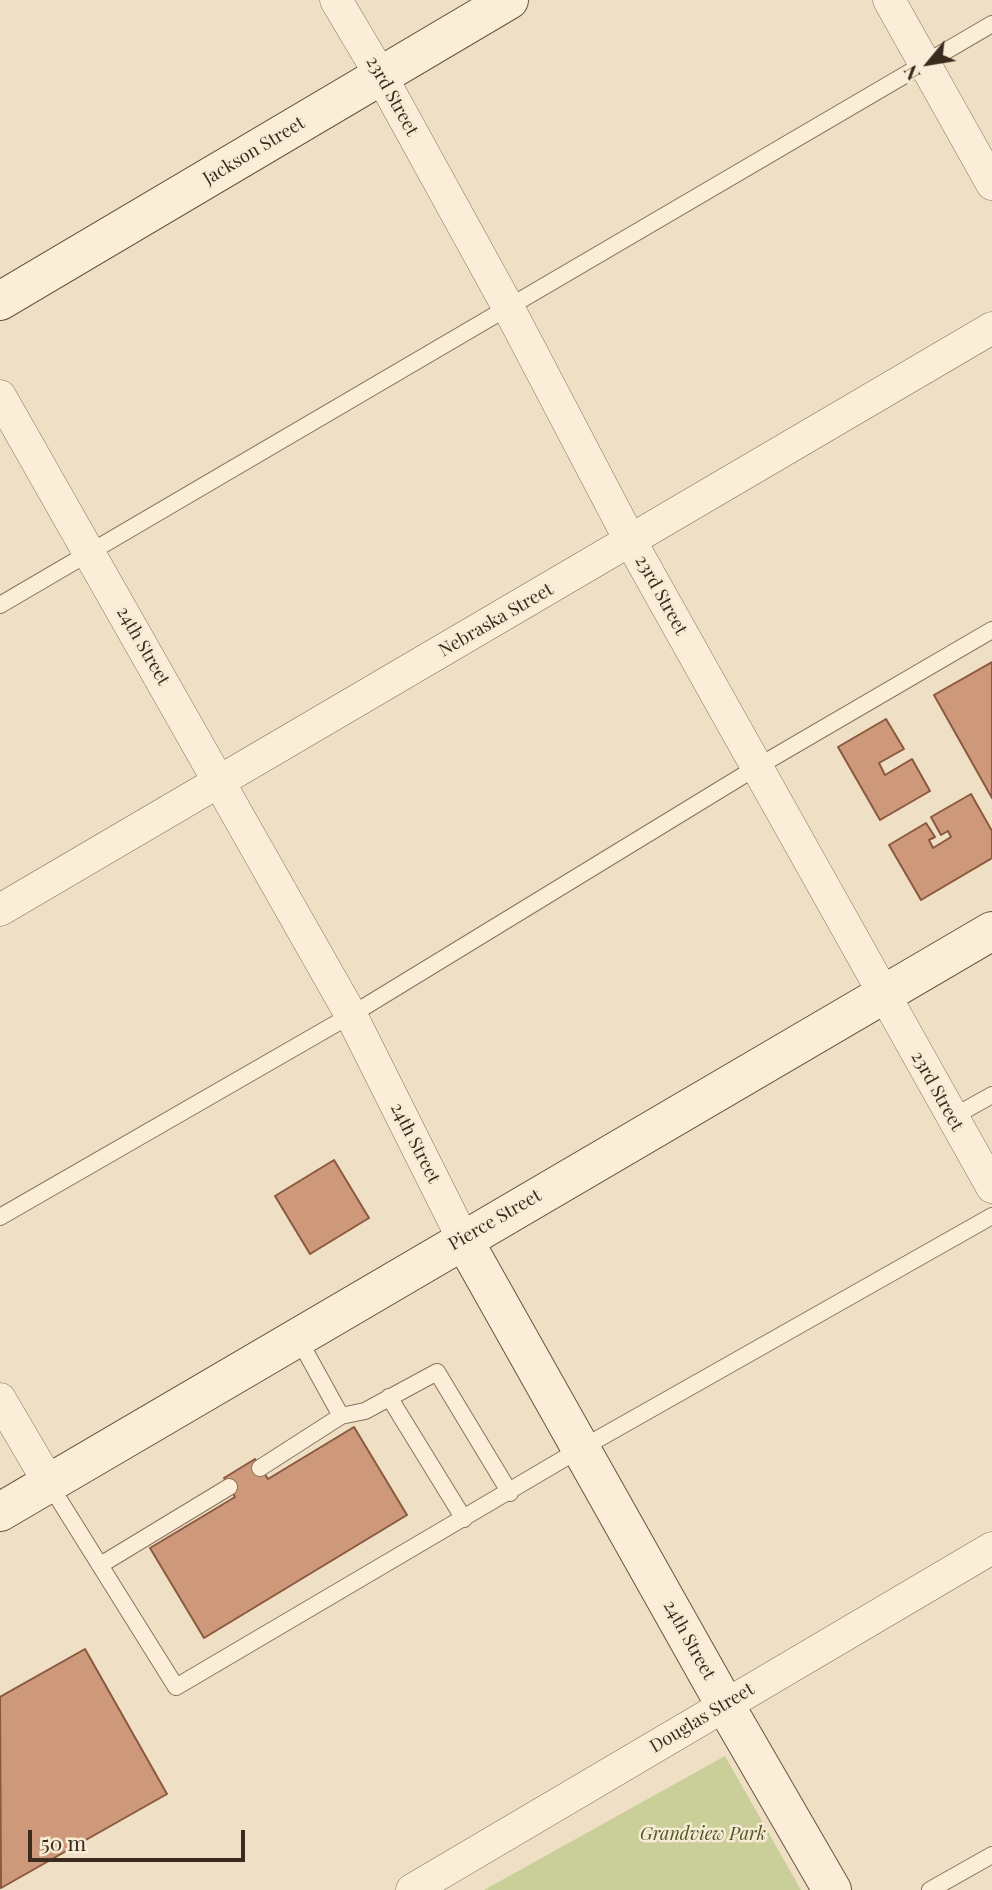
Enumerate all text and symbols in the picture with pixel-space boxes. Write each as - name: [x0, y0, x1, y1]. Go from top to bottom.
- north arrow: [894, 28, 964, 98]
- street label: 23rd Street: [361, 52, 423, 140]
- text: N: [896, 61, 926, 86]
- street label: Jackson Street: [199, 112, 309, 190]
- street label: 23rd Street: [630, 551, 692, 639]
- street label: Nebraska Street: [435, 579, 557, 661]
- street label: 24th Street: [112, 603, 174, 689]
- street label: 23rd Street: [906, 1047, 968, 1135]
- street label: 24th Street: [386, 1099, 444, 1187]
- street label: Pierce Street: [445, 1185, 545, 1255]
- street label: 24th Street: [658, 1597, 720, 1683]
- street label: Douglas Street: [646, 1678, 758, 1758]
- scale bar: [32, 1816, 248, 1860]
- park label: Grandview Park: [640, 1823, 766, 1845]
- text: 50 m: [41, 1828, 86, 1856]

